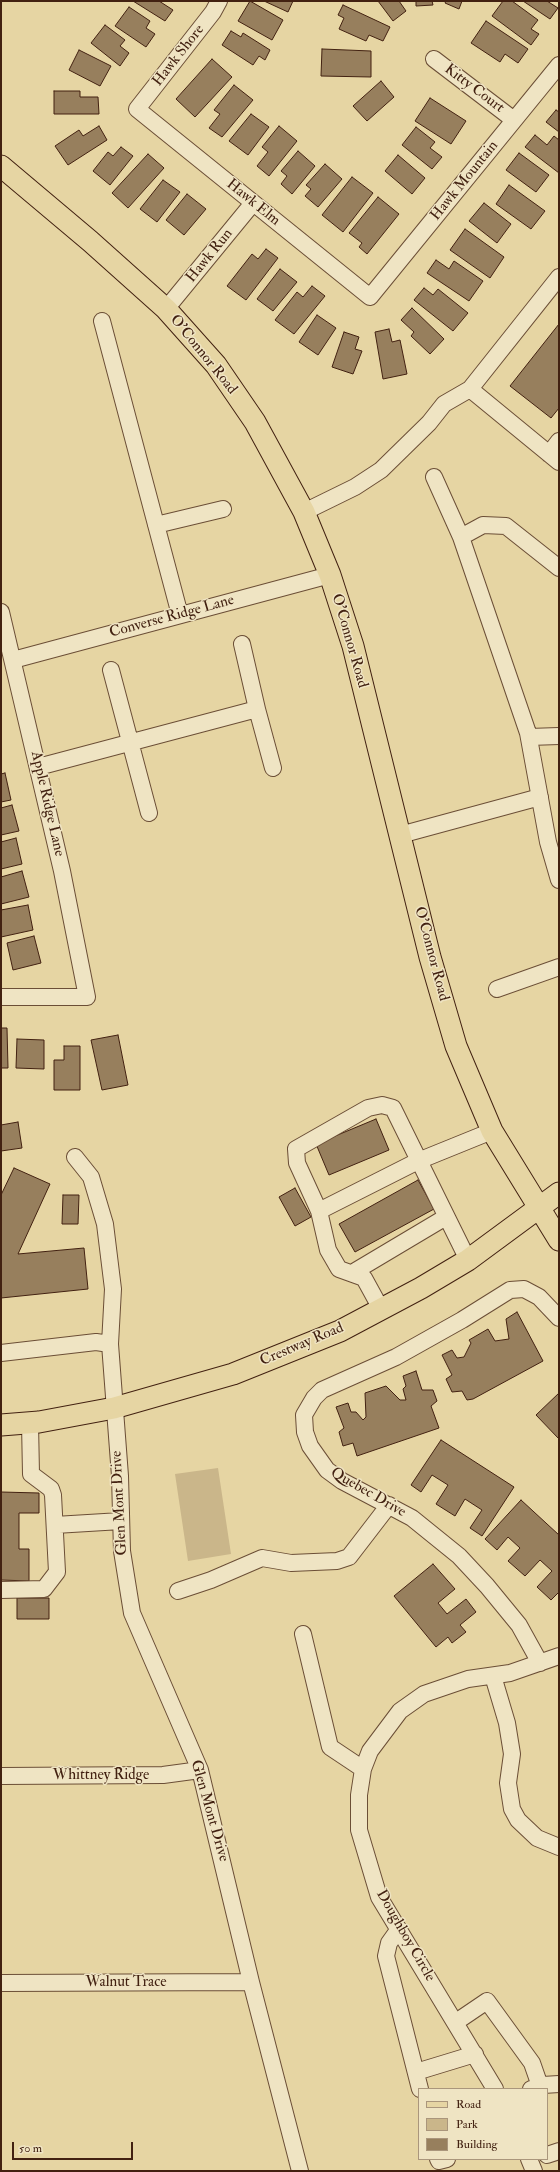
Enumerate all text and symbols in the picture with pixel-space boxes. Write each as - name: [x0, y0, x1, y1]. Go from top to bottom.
- street label: Hawk Shore: [149, 22, 209, 90]
- street label: Kitty Court: [441, 61, 507, 117]
- street label: Hawk Mountain: [427, 137, 503, 225]
- street label: Hawk Elm: [222, 176, 284, 230]
- street label: Hawk Run: [183, 225, 237, 287]
- street label: O'Connor Road: [165, 312, 241, 398]
- street label: Converse Ridge Lane: [108, 592, 236, 642]
- street label: O'Connor Road: [327, 592, 371, 690]
- street label: Apple Ridge Lane: [26, 750, 68, 858]
- street label: O'Connor Road: [410, 905, 452, 1003]
- street label: Crestway Road: [258, 1319, 346, 1371]
- street label: Glen Mont Drive: [108, 1450, 132, 1556]
- street label: Quebec Drive: [327, 1464, 409, 1522]
- street label: Glen Mont Drive: [186, 1758, 232, 1864]
- street label: Whittney Ridge: [53, 1767, 149, 1785]
- street label: Doughboy Circle: [371, 1887, 439, 1985]
- street label: Walnut Trace: [86, 1974, 166, 1992]
- legend: [418, 2088, 548, 2160]
- text: Road: [456, 2097, 481, 2112]
- text: Park: [456, 2117, 478, 2132]
- scale bar: [14, 2134, 135, 2160]
- text: Building: [456, 2137, 497, 2152]
- text: 50 m: [19, 2141, 42, 2156]

